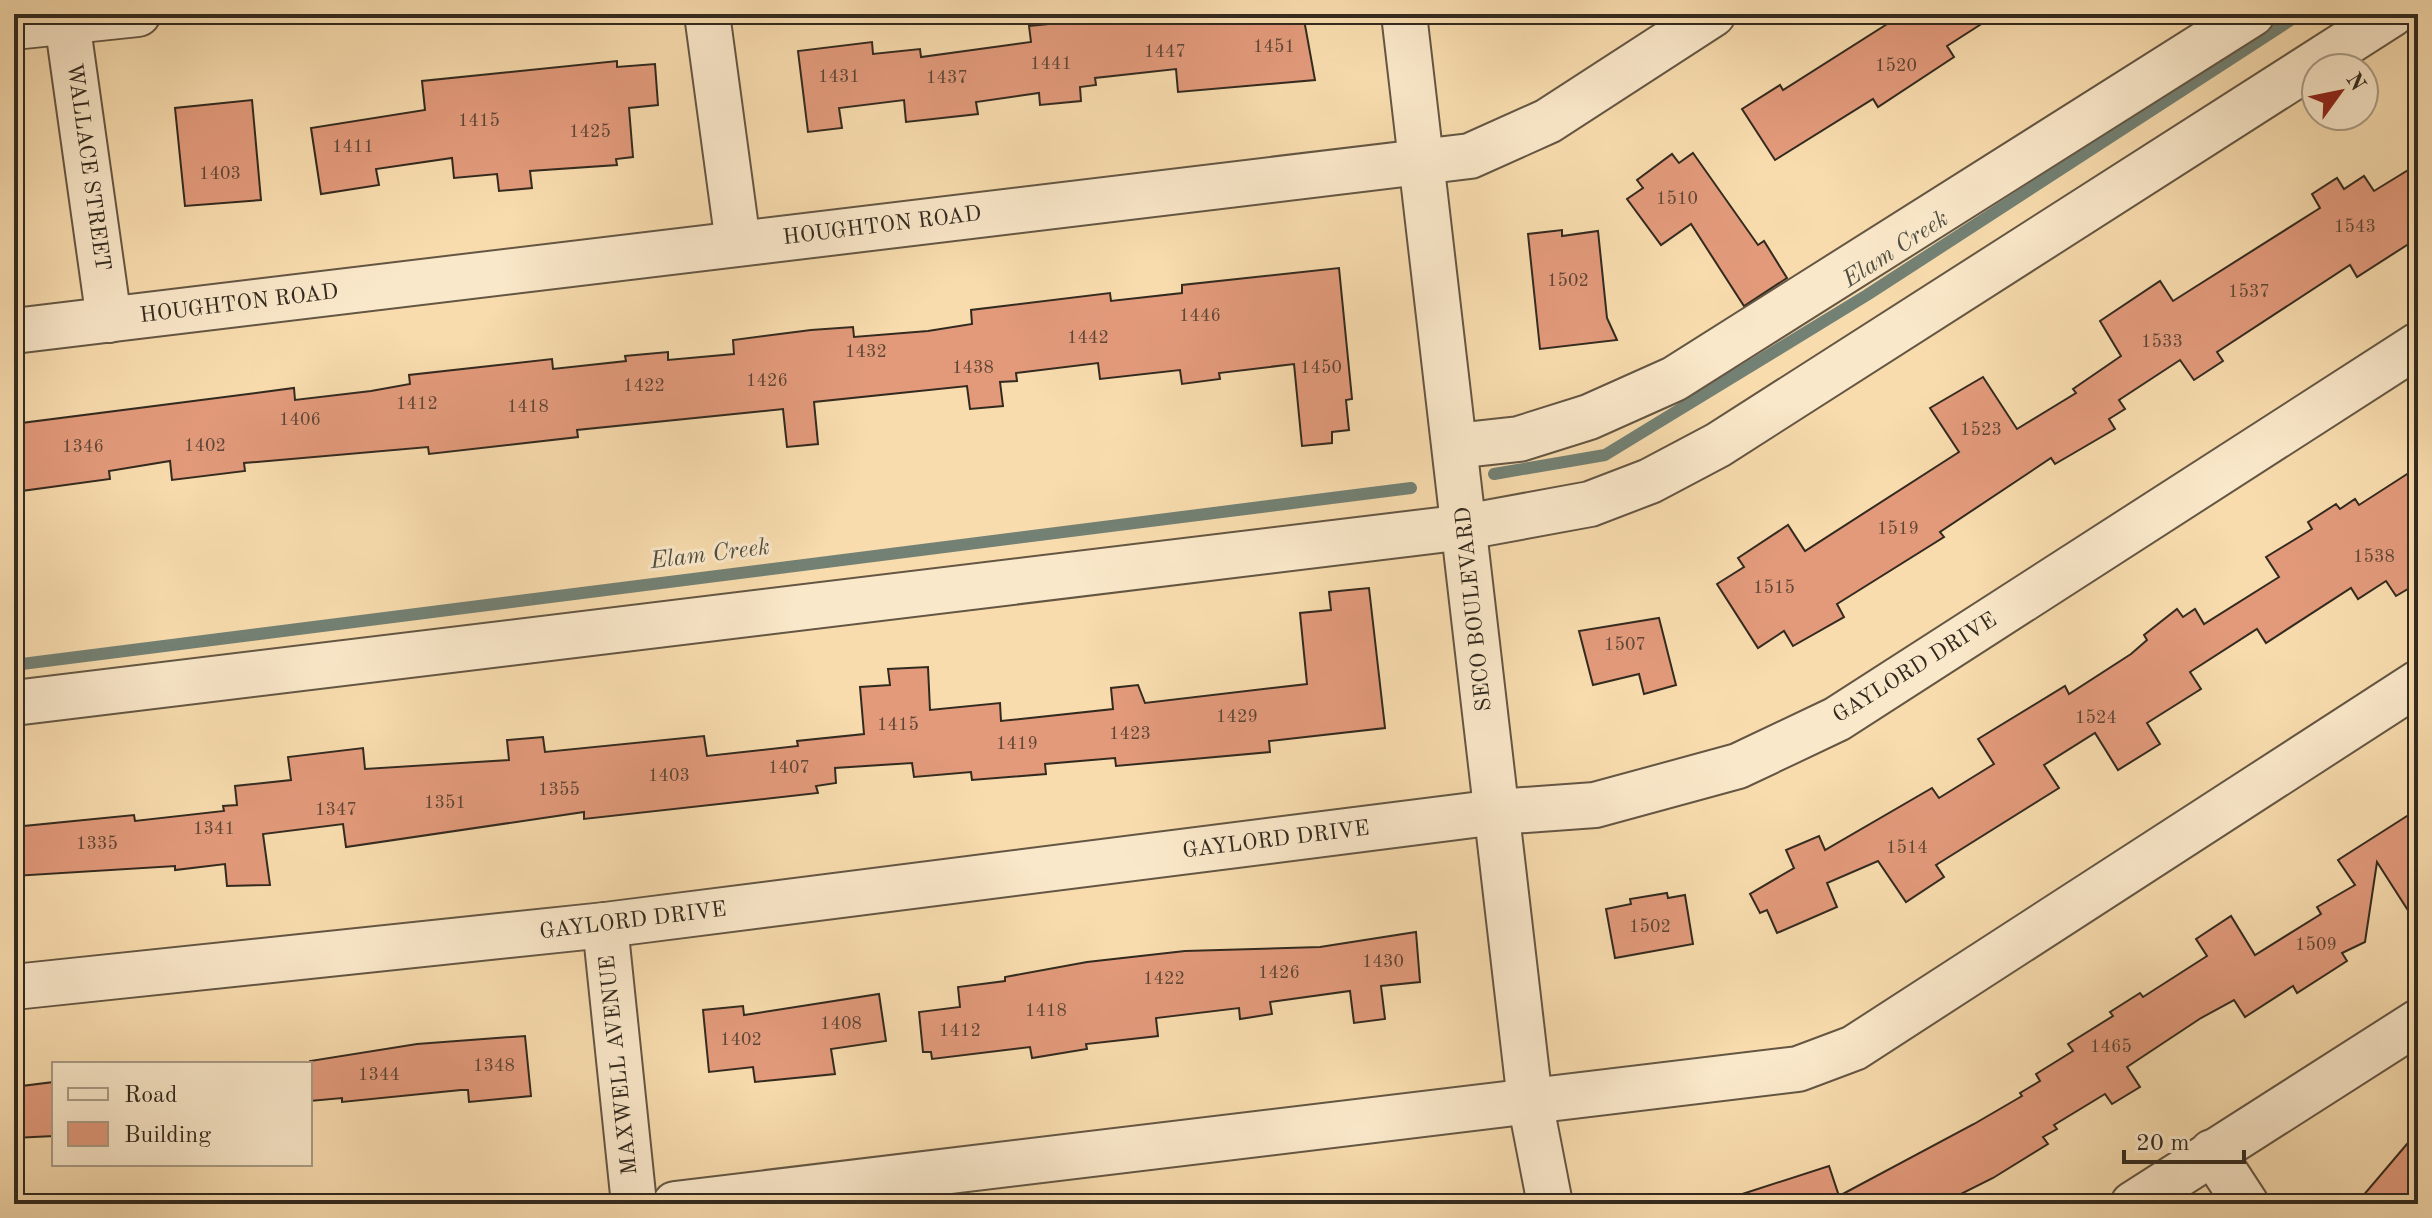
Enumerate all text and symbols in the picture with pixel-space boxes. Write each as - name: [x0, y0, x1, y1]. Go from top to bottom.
- house number: 1451: [1253, 38, 1295, 56]
- house number: 1447: [1144, 43, 1186, 61]
- north arrow: [2300, 52, 2380, 132]
- house number: 1441: [1030, 55, 1072, 73]
- house number: 1520: [1875, 57, 1917, 75]
- street label: WALLACE STREET: [63, 62, 113, 272]
- house number: 1431: [818, 68, 860, 86]
- house number: 1437: [926, 69, 968, 87]
- text: N: [2341, 69, 2369, 95]
- house number: 1415: [458, 112, 500, 130]
- house number: 1425: [569, 123, 611, 141]
- house number: 1411: [332, 138, 374, 156]
- house number: 1403: [199, 165, 241, 183]
- house number: 1510: [1656, 190, 1698, 208]
- street label: HOUGHTON ROAD: [781, 203, 983, 249]
- water label: Elam Creek: [1838, 207, 1953, 293]
- house number: 1543: [2334, 218, 2376, 236]
- house number: 1502: [1547, 272, 1589, 290]
- street label: HOUGHTON ROAD: [138, 281, 340, 327]
- house number: 1537: [2228, 283, 2270, 301]
- house number: 1446: [1179, 307, 1221, 325]
- house number: 1442: [1067, 329, 1109, 347]
- house number: 1533: [2141, 333, 2183, 351]
- house number: 1432: [845, 343, 887, 361]
- house number: 1438: [952, 359, 994, 377]
- house number: 1450: [1300, 359, 1342, 377]
- house number: 1426: [746, 372, 788, 390]
- house number: 1422: [623, 377, 665, 395]
- house number: 1412: [396, 395, 438, 413]
- house number: 1418: [507, 398, 549, 416]
- house number: 1406: [279, 411, 321, 429]
- house number: 1523: [1960, 421, 2002, 439]
- house number: 1402: [184, 437, 226, 455]
- house number: 1346: [62, 438, 104, 456]
- street label: SECO BOULEVARD: [1452, 506, 1496, 712]
- house number: 1519: [1877, 520, 1919, 538]
- water label: Elam Creek: [648, 536, 771, 574]
- house number: 1538: [2353, 548, 2395, 566]
- house number: 1515: [1753, 579, 1795, 597]
- street label: GAYLORD DRIVE: [1829, 609, 2001, 727]
- house number: 1507: [1604, 636, 1646, 654]
- house number: 1429: [1216, 708, 1258, 726]
- house number: 1524: [2075, 709, 2117, 727]
- house number: 1415: [877, 716, 919, 734]
- house number: 1423: [1109, 725, 1151, 743]
- house number: 1419: [996, 735, 1038, 753]
- house number: 1407: [768, 759, 810, 777]
- house number: 1403: [648, 767, 690, 785]
- house number: 1355: [538, 781, 580, 799]
- house number: 1351: [424, 794, 466, 812]
- house number: 1347: [315, 801, 357, 819]
- street label: GAYLORD DRIVE: [1181, 818, 1371, 862]
- house number: 1341: [193, 820, 235, 838]
- house number: 1335: [76, 835, 118, 853]
- house number: 1514: [1886, 839, 1928, 857]
- street label: GAYLORD DRIVE: [538, 899, 728, 943]
- house number: 1502: [1629, 918, 1671, 936]
- house number: 1509: [2295, 936, 2337, 954]
- house number: 1430: [1362, 953, 1404, 971]
- street label: MAXWELL AVENUE: [597, 954, 641, 1176]
- house number: 1426: [1258, 964, 1300, 982]
- house number: 1422: [1143, 970, 1185, 988]
- house number: 1418: [1025, 1002, 1067, 1020]
- house number: 1408: [820, 1015, 862, 1033]
- house number: 1412: [939, 1022, 981, 1040]
- house number: 1402: [720, 1031, 762, 1049]
- house number: 1465: [2090, 1038, 2132, 1056]
- house number: 1348: [473, 1057, 515, 1075]
- legend: [52, 1062, 312, 1166]
- house number: 1344: [358, 1066, 400, 1084]
- text: Road: [124, 1084, 177, 1108]
- scale bar: [2124, 1114, 2244, 1164]
- text: Building: [124, 1124, 211, 1148]
- text: 20 m: [2136, 1132, 2190, 1156]

